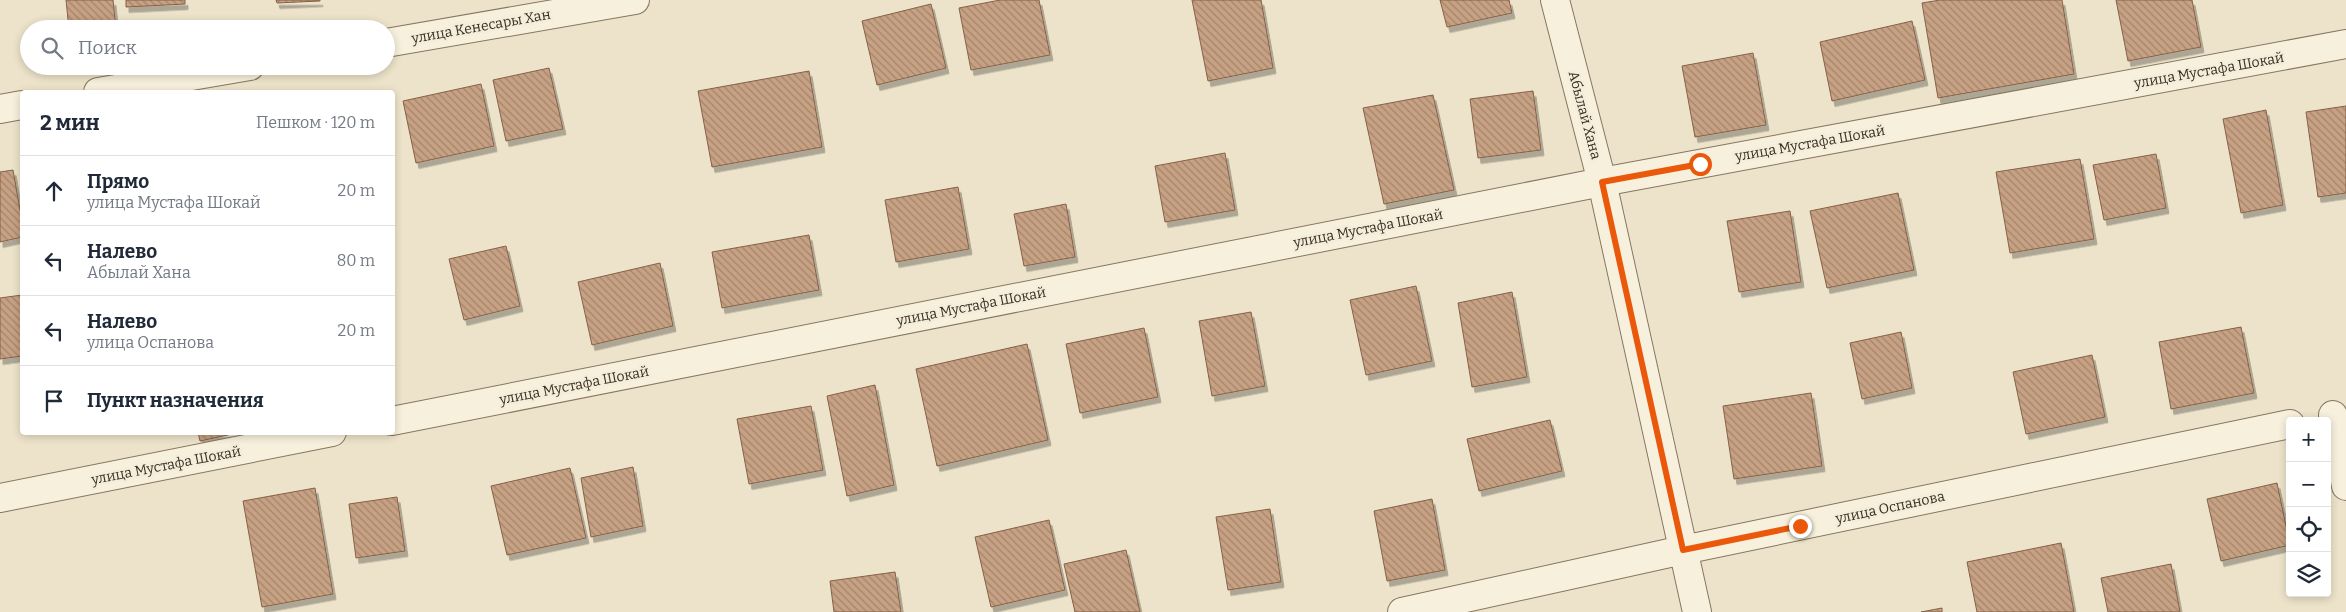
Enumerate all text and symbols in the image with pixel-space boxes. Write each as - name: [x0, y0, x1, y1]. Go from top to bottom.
- street label: улица Кенесары Хан: [409, 6, 552, 47]
- search box: [20, 20, 395, 75]
- icon: search: [38, 34, 66, 62]
- text: Поиск: [78, 36, 137, 59]
- street label: улица Мустафа Шокай: [2132, 49, 2285, 92]
- street label: Абылай Хана: [1565, 69, 1605, 161]
- text: 2 мин: [40, 110, 100, 136]
- text: Пешком · 120 m: [256, 113, 375, 132]
- street label: улица Мустафа Шокай: [1733, 122, 1886, 165]
- route start: [1689, 153, 1712, 176]
- text: Прямо: [87, 170, 149, 193]
- icon: ahead: [40, 177, 68, 205]
- text: 20 m: [338, 181, 375, 200]
- text: улица Мустафа Шокай: [87, 193, 261, 212]
- street label: улица Мустафа Шокай: [1291, 206, 1444, 252]
- text: Налево: [87, 240, 157, 263]
- icon: left: [40, 247, 68, 275]
- text: 80 m: [337, 251, 375, 270]
- text: Абылай Хана: [87, 263, 191, 282]
- street label: улица Мустафа Шокай: [894, 284, 1047, 330]
- text: Налево: [87, 310, 157, 333]
- icon: left: [40, 317, 68, 345]
- text: 20 m: [338, 321, 375, 340]
- text: улица Оспанова: [87, 333, 214, 352]
- street label: улица Мустафа Шокай: [497, 363, 650, 409]
- icon: arrive: [40, 387, 68, 415]
- text: Пункт назначения: [87, 389, 264, 412]
- map controls: [2286, 417, 2331, 597]
- button: +: [2286, 417, 2331, 462]
- street label: улица Мустафа Шокай: [89, 443, 242, 489]
- button: −: [2286, 462, 2331, 507]
- street label: улица Оспанова: [1833, 488, 1947, 528]
- button: locate: [2286, 507, 2331, 552]
- route end: [1789, 515, 1812, 538]
- button: layers: [2286, 552, 2331, 597]

